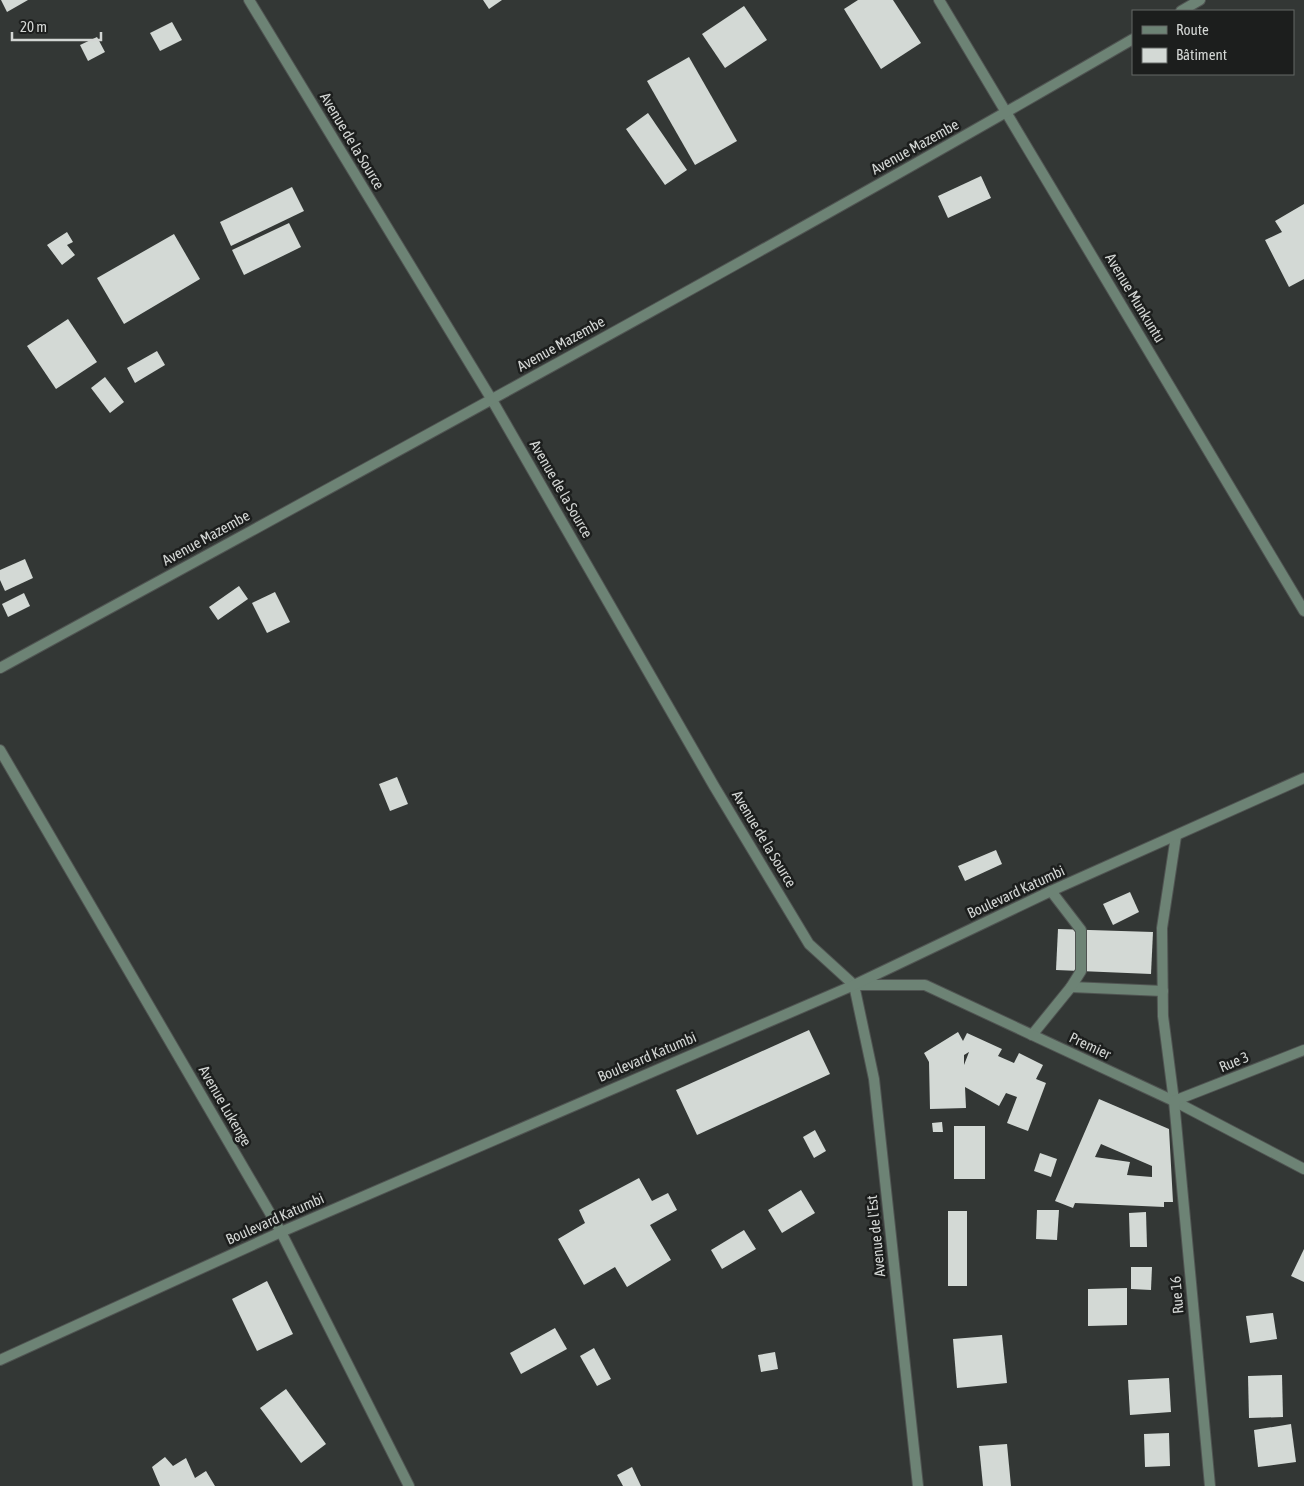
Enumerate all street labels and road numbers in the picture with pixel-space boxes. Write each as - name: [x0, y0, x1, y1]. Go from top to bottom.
- street label: Avenue de la Source: [317, 89, 388, 192]
- street label: Avenue Mazembe: [868, 115, 962, 178]
- street label: Avenue Munkuntu: [1102, 250, 1169, 345]
- street label: Avenue Mazembe: [514, 312, 608, 375]
- street label: Avenue de la Source: [527, 437, 596, 541]
- street label: Avenue Mazembe: [159, 506, 253, 569]
- street label: Avenue de la Source: [729, 787, 800, 890]
- street label: Boulevard Katumbi: [964, 862, 1067, 922]
- street label: Boulevard Katumbi: [595, 1028, 699, 1085]
- street label: Premier: [1067, 1029, 1114, 1063]
- street label: Rue 3: [1216, 1048, 1251, 1075]
- street label: Avenue Lukenge: [196, 1063, 255, 1149]
- street label: Boulevard Katumbi: [223, 1189, 326, 1248]
- street label: Avenue de l'Est: [863, 1194, 888, 1278]
- street label: Rue 16: [1166, 1276, 1187, 1315]

